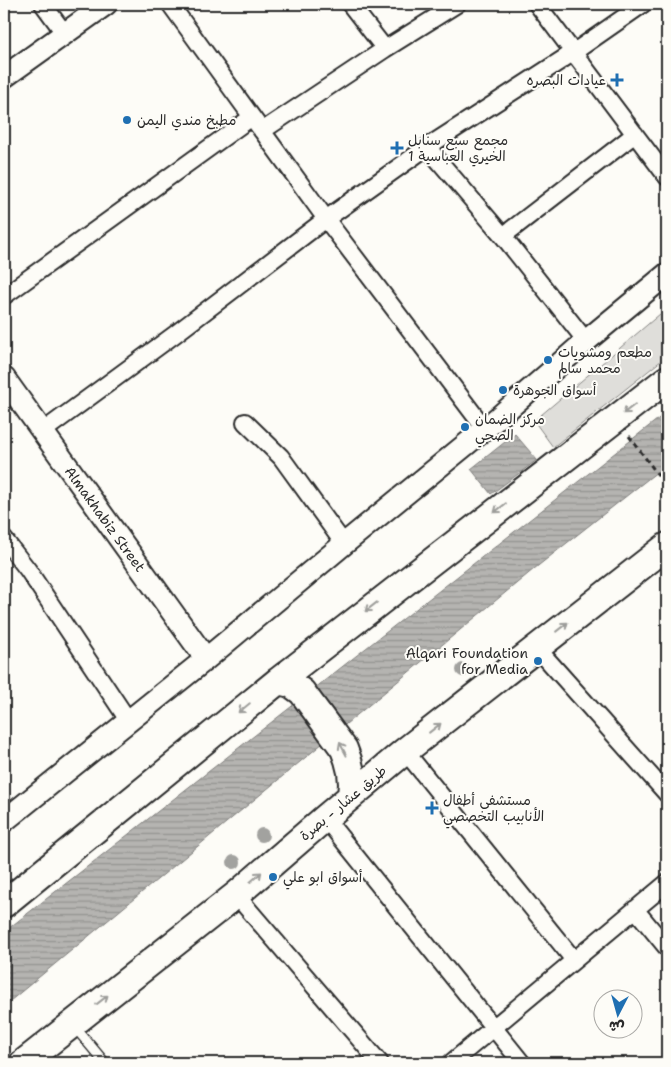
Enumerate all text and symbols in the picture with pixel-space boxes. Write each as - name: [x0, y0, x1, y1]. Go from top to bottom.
- place label: عيادات البصره: [527, 71, 606, 89]
- marker: عيادات البصره: [610, 73, 624, 87]
- place label: مطبخ مندي اليمن: [137, 111, 236, 131]
- marker: مطبخ مندي اليمن: [121, 114, 133, 126]
- place label: مجمع سبع سنابل الخيري العباسية 1: [408, 131, 508, 167]
- marker: مجمع سبع سنابل الخيري العباسية 1: [390, 141, 404, 155]
- place label: مطعم ومشويات محمد سالم: [558, 343, 652, 379]
- marker: مطعم ومشويات محمد سالم: [542, 354, 554, 366]
- place label: أسواق الجوهرة: [513, 381, 597, 399]
- marker: أسواق الجوهرة: [497, 384, 509, 396]
- one-way arrow: [623, 403, 636, 414]
- place label: مركز الضمان الصحي: [475, 410, 545, 448]
- marker: مركز الضمان الصحي: [459, 421, 471, 433]
- street label: Almakhabiz Street: [61, 463, 149, 575]
- one-way arrow: [493, 503, 507, 513]
- one-way arrow: [365, 602, 378, 613]
- one-way arrow: [555, 622, 568, 633]
- place label: Alqari Foundation for Media: [406, 644, 528, 678]
- marker: Alqari Foundation for Media: [532, 655, 544, 667]
- one-way arrow: [238, 703, 251, 714]
- one-way arrow: [428, 722, 441, 733]
- one-way arrow: [338, 742, 348, 757]
- street label: طريق عشار - بصرة: [296, 761, 390, 845]
- place label: مستشفى أطفال الأنابيب التخصصي: [443, 791, 544, 829]
- marker: مستشفى أطفال الأنابيب التخصصي: [425, 801, 439, 815]
- place label: أسواق ابو علي: [283, 868, 363, 890]
- one-way arrow: [250, 871, 263, 883]
- marker: أسواق ابو علي: [267, 871, 279, 883]
- north arrow: [594, 990, 644, 1040]
- one-way arrow: [95, 995, 108, 1006]
- text: ش: [608, 1017, 625, 1037]

